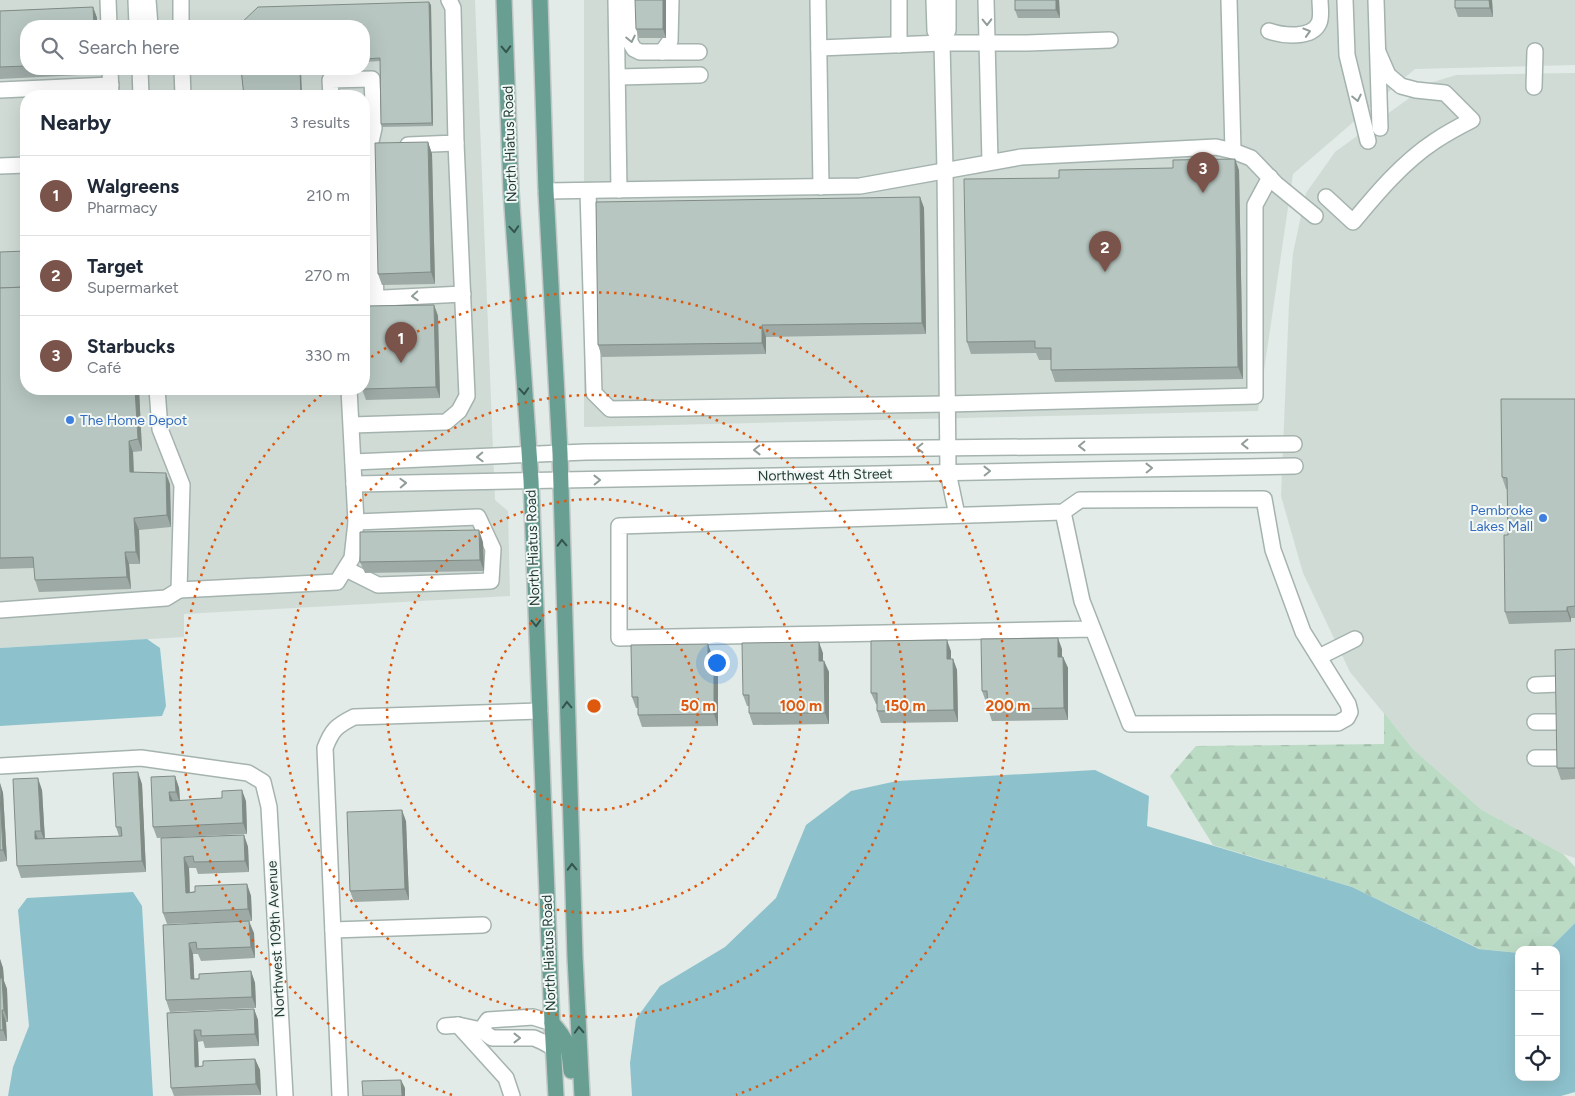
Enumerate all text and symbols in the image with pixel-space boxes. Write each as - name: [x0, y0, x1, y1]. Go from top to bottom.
- one-way arrow: [981, 18, 992, 26]
- search box: [20, 20, 370, 75]
- one-way arrow: [1303, 27, 1311, 37]
- icon: search: [38, 34, 66, 62]
- one-way arrow: [625, 35, 636, 43]
- text: Search here: [78, 36, 180, 59]
- one-way arrow: [501, 45, 511, 53]
- street label: North Hiatus Road: [499, 86, 521, 202]
- one-way arrow: [1351, 94, 1362, 103]
- text: Nearby: [40, 110, 111, 135]
- text: 3 results: [290, 113, 350, 132]
- pin: 3: [1187, 152, 1219, 193]
- text: Walgreens: [87, 175, 179, 198]
- text: 1: [53, 186, 59, 205]
- text: 210 m: [307, 186, 350, 205]
- text: Pharmacy: [87, 198, 157, 217]
- one-way arrow: [508, 225, 519, 233]
- pin: 2: [1089, 231, 1121, 272]
- text: Target: [87, 255, 144, 278]
- text: 2: [51, 266, 61, 285]
- text: 270 m: [305, 266, 350, 285]
- text: Supermarket: [87, 278, 179, 297]
- one-way arrow: [410, 291, 418, 302]
- pin: 1: [385, 322, 417, 363]
- text: Starbucks: [87, 335, 175, 358]
- text: 3: [52, 346, 60, 365]
- text: 330 m: [305, 346, 350, 365]
- text: Café: [87, 358, 121, 377]
- one-way arrow: [519, 387, 530, 395]
- place label: The Home Depot: [80, 412, 187, 429]
- marker: The Home Depot: [64, 414, 76, 426]
- one-way arrow: [1241, 439, 1248, 449]
- one-way arrow: [1078, 441, 1086, 452]
- one-way arrow: [916, 443, 924, 454]
- one-way arrow: [753, 445, 761, 455]
- one-way arrow: [476, 451, 484, 462]
- one-way arrow: [1146, 463, 1154, 473]
- street label: Northwest 4th Street: [757, 465, 893, 485]
- one-way arrow: [984, 466, 991, 476]
- one-way arrow: [594, 475, 601, 485]
- one-way arrow: [399, 477, 407, 488]
- street label: North Hiatus Road: [522, 490, 544, 606]
- place label: Pembroke Lakes Mall: [1469, 502, 1533, 535]
- marker: Pembroke Lakes Mall: [1537, 512, 1549, 524]
- one-way arrow: [557, 538, 568, 546]
- one-way arrow: [531, 619, 542, 627]
- your location: [704, 650, 730, 676]
- centre of rings: [585, 697, 603, 715]
- text: 50 m: [680, 697, 716, 715]
- text: 100 m: [780, 697, 822, 715]
- text: 150 m: [884, 697, 926, 715]
- text: 200 m: [986, 697, 1030, 715]
- one-way arrow: [562, 701, 573, 709]
- street label: Northwest 109th Avenue: [263, 860, 289, 1018]
- one-way arrow: [567, 863, 578, 871]
- street label: North Hiatus Road: [538, 895, 560, 1011]
- map controls: [1515, 946, 1560, 1081]
- button: +: [1515, 946, 1560, 991]
- button: −: [1515, 991, 1560, 1036]
- one-way arrow: [573, 1026, 584, 1034]
- one-way arrow: [514, 1033, 522, 1043]
- button: locate: [1515, 1036, 1560, 1081]

